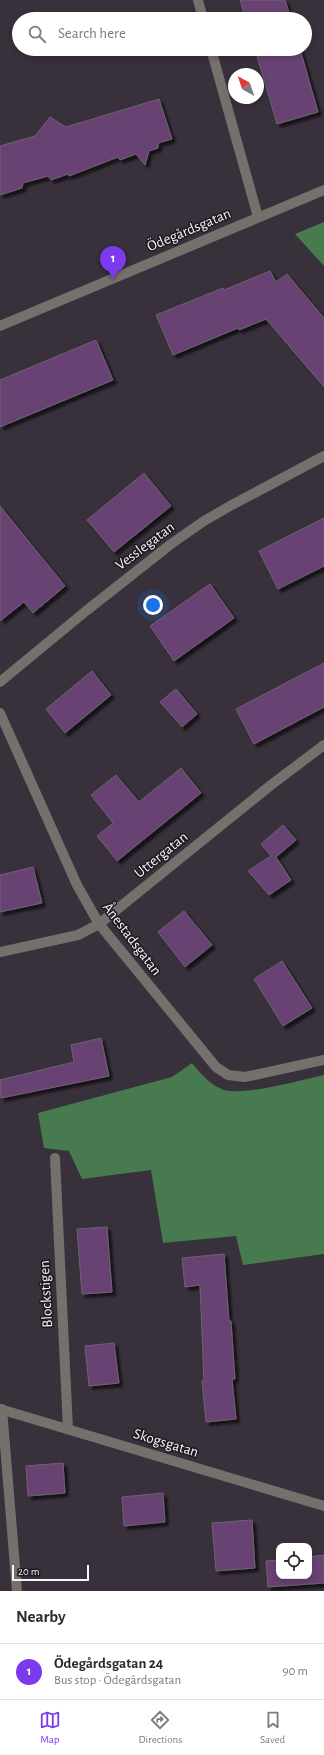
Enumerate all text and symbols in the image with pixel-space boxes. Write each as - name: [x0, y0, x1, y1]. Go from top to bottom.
- search box: [12, 12, 312, 56]
- icon: search: [26, 23, 48, 45]
- text: Search here: [58, 26, 126, 41]
- north arrow: [228, 68, 264, 104]
- street label: Ödegårdsgatan: [144, 204, 233, 254]
- pin: 1: [100, 246, 126, 279]
- street label: Vesslegatan: [113, 519, 177, 573]
- your location: [143, 595, 163, 615]
- street label: Uttergatan: [131, 829, 191, 881]
- street label: Ånestadsgatan: [100, 899, 165, 978]
- street label: Blockstigen: [37, 1260, 55, 1328]
- street label: Skogsgatan: [132, 1426, 200, 1460]
- map controls: [276, 1543, 312, 1579]
- button: locate: [276, 1543, 312, 1579]
- scale bar: [12, 1563, 89, 1582]
- text: 20 m: [18, 1566, 39, 1577]
- text: Nearby: [16, 1608, 66, 1625]
- text: Ödegårdsgatan 24: [54, 1656, 163, 1671]
- text: 1: [27, 1665, 31, 1678]
- text: 90 m: [282, 1665, 308, 1678]
- text: Bus stop · Ödegårdsgatan: [54, 1674, 181, 1687]
- tab: Map: [39, 1709, 61, 1746]
- tab: Directions: [138, 1709, 182, 1746]
- tab: Saved: [260, 1709, 285, 1746]

